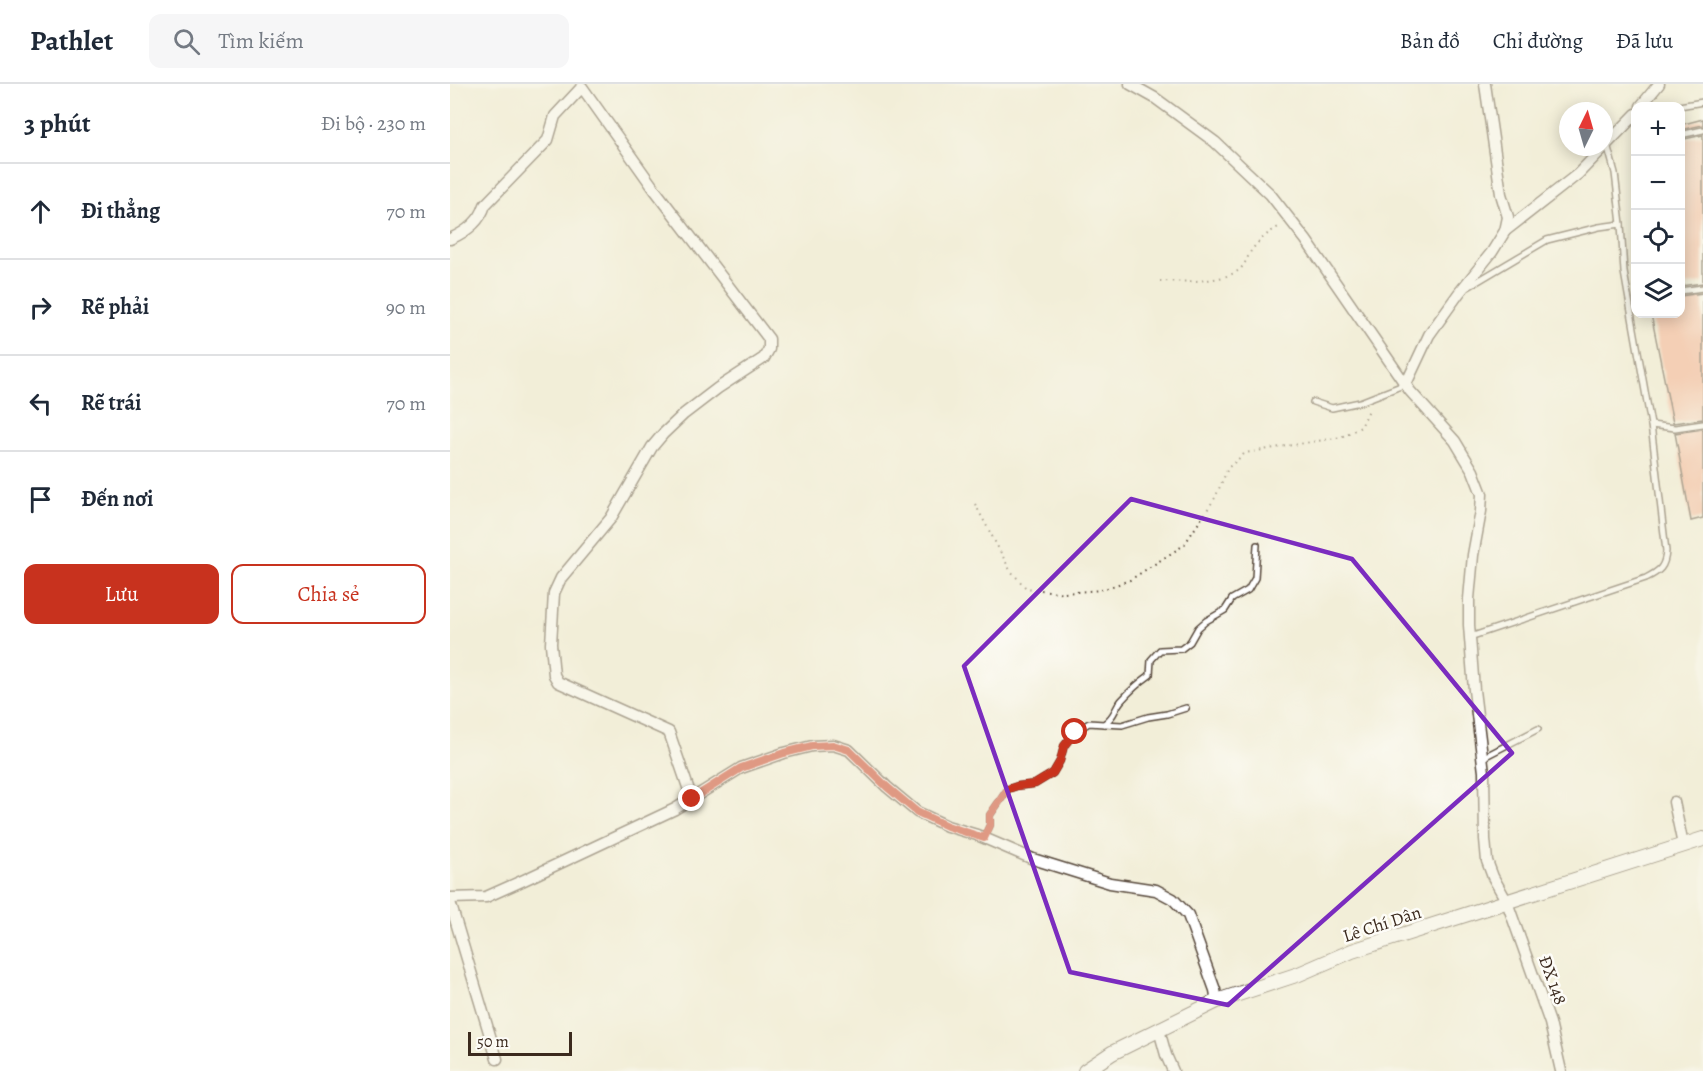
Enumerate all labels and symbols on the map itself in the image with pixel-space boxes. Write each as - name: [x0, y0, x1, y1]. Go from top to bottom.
- north arrow: [1559, 102, 1613, 156]
- route start: [1061, 718, 1087, 744]
- route end: [678, 785, 704, 811]
- street label: Lê Chí Dân: [1340, 900, 1424, 948]
- street label: ĐX 148: [1533, 952, 1573, 1008]
- scale bar: [468, 1029, 572, 1056]

